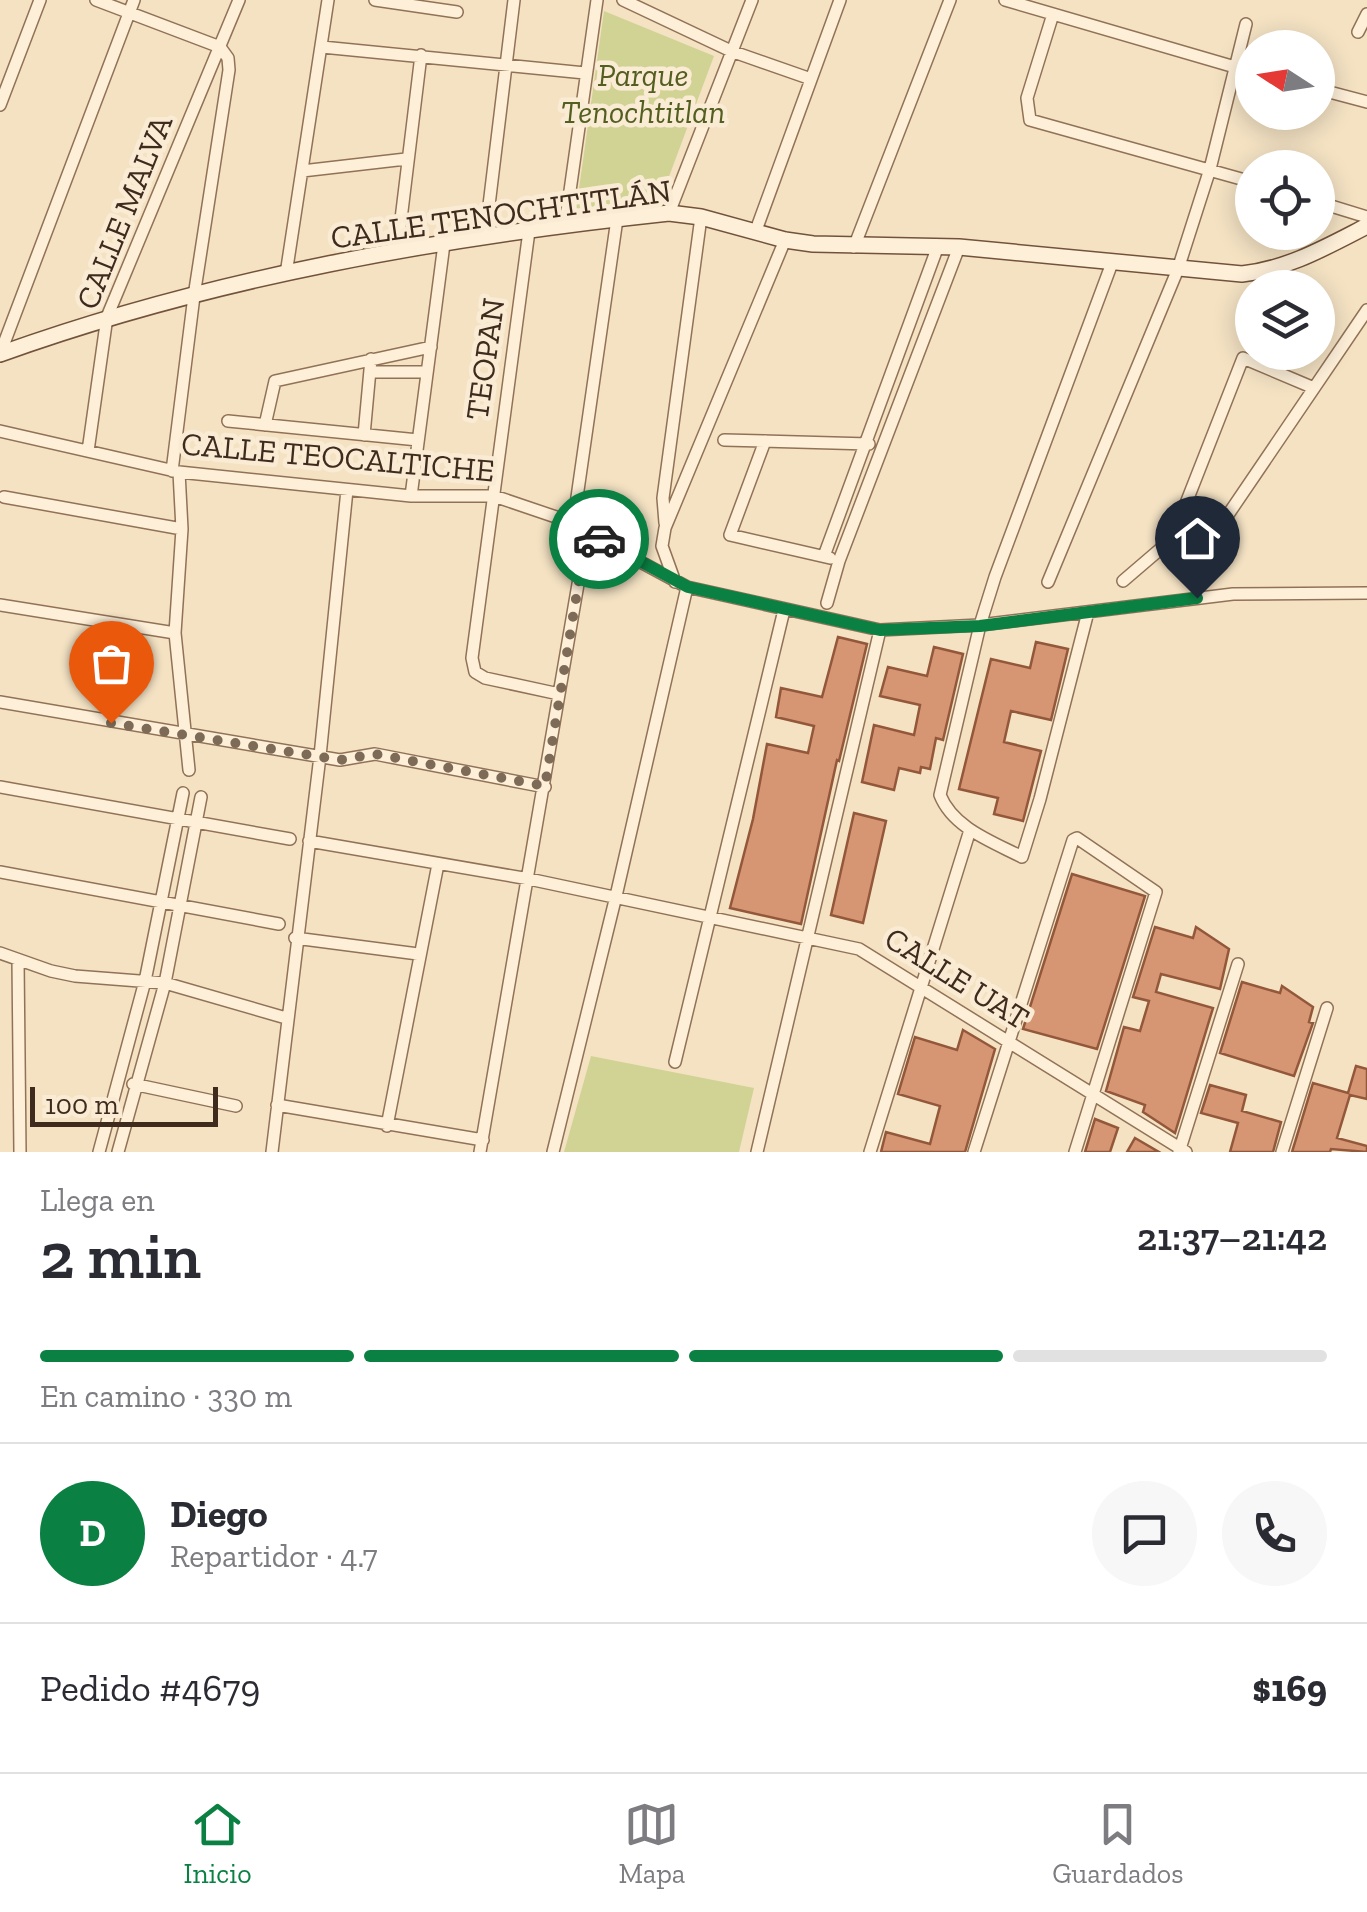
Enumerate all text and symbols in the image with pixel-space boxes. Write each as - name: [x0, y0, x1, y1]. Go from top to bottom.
- north arrow: [1235, 30, 1335, 130]
- map controls: [1235, 30, 1335, 370]
- park label: Parque Tenochtitlan: [561, 56, 725, 131]
- street label: CALLE MALVA: [68, 109, 180, 315]
- button: locate: [1235, 150, 1335, 250]
- street label: CALLE TENOCHTITLÁN: [328, 171, 674, 257]
- button: layers: [1235, 270, 1335, 370]
- street label: TEOPAN: [458, 296, 512, 422]
- street label: CALLE TEOCALTICHE: [180, 424, 496, 490]
- courier: [549, 489, 649, 589]
- pin: [1155, 496, 1240, 599]
- icon: home: [1170, 511, 1225, 566]
- icon: car: [572, 512, 627, 567]
- pin: [69, 621, 154, 724]
- icon: bag: [84, 636, 139, 691]
- street label: CALLE UAT: [878, 919, 1036, 1037]
- scale bar: [30, 1082, 218, 1126]
- text: 100 m: [45, 1088, 119, 1121]
- text: Llega en: [40, 1181, 155, 1219]
- text: 21:37–21:42: [1137, 1214, 1327, 1260]
- text: 2 min: [40, 1217, 201, 1295]
- text: En camino · 330 m: [40, 1377, 292, 1415]
- button: chat: [1092, 1481, 1197, 1586]
- button: phone: [1222, 1481, 1327, 1586]
- text: Diego: [170, 1491, 268, 1537]
- text: D: [79, 1510, 106, 1556]
- text: Repartidor · 4.7: [170, 1537, 378, 1575]
- text: Pedido #4679: [40, 1665, 261, 1711]
- text: $169: [1252, 1665, 1327, 1711]
- tab: Inicio: [183, 1797, 252, 1890]
- tab: Mapa: [618, 1797, 685, 1890]
- tab: Guardados: [1052, 1797, 1184, 1890]

